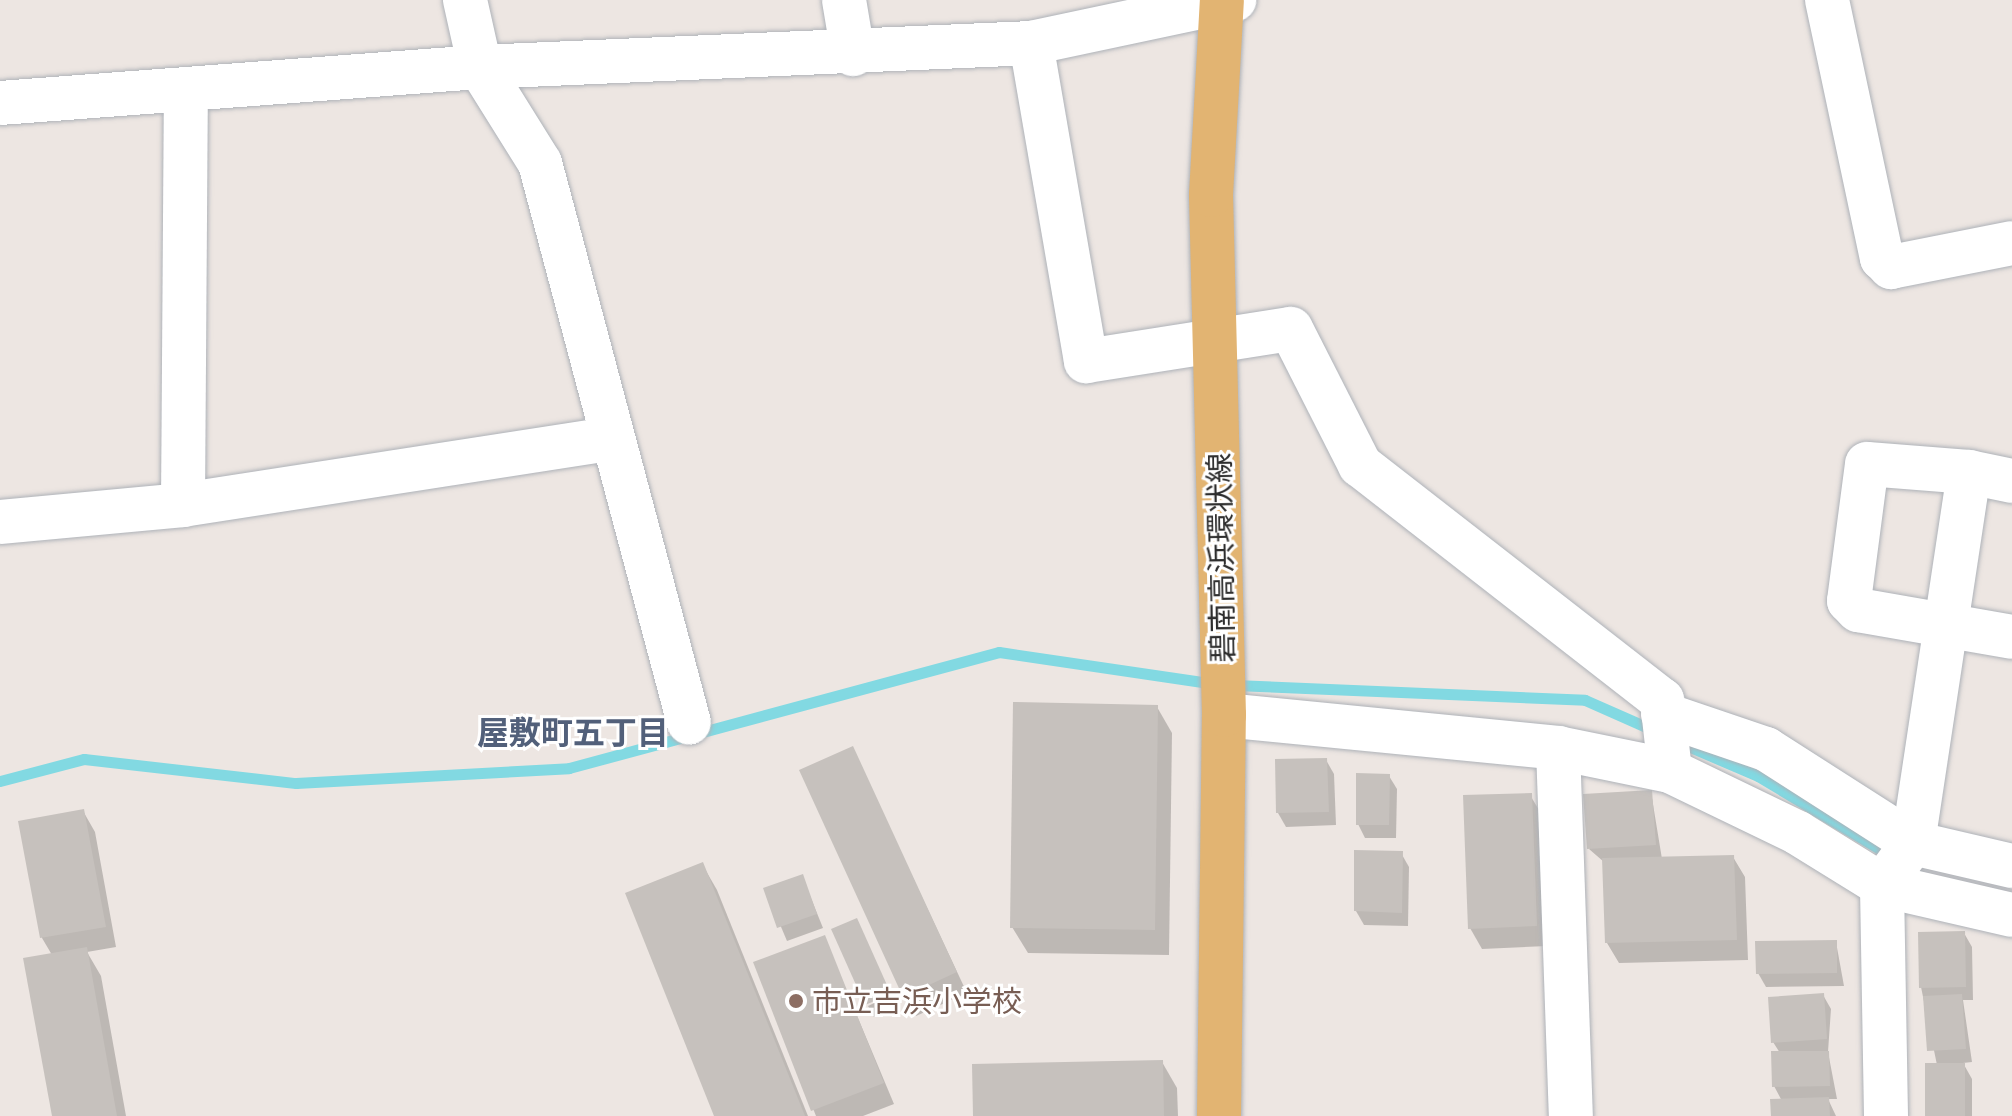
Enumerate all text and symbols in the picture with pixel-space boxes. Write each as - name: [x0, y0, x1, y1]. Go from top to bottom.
- street label: 碧南高浜環状線: [1201, 453, 1241, 663]
- district label: 屋敷町五丁目: [477, 713, 669, 751]
- place label: 市立吉浜小学校: [812, 983, 1022, 1019]
- marker: 市立吉浜小学校: [787, 992, 805, 1010]

